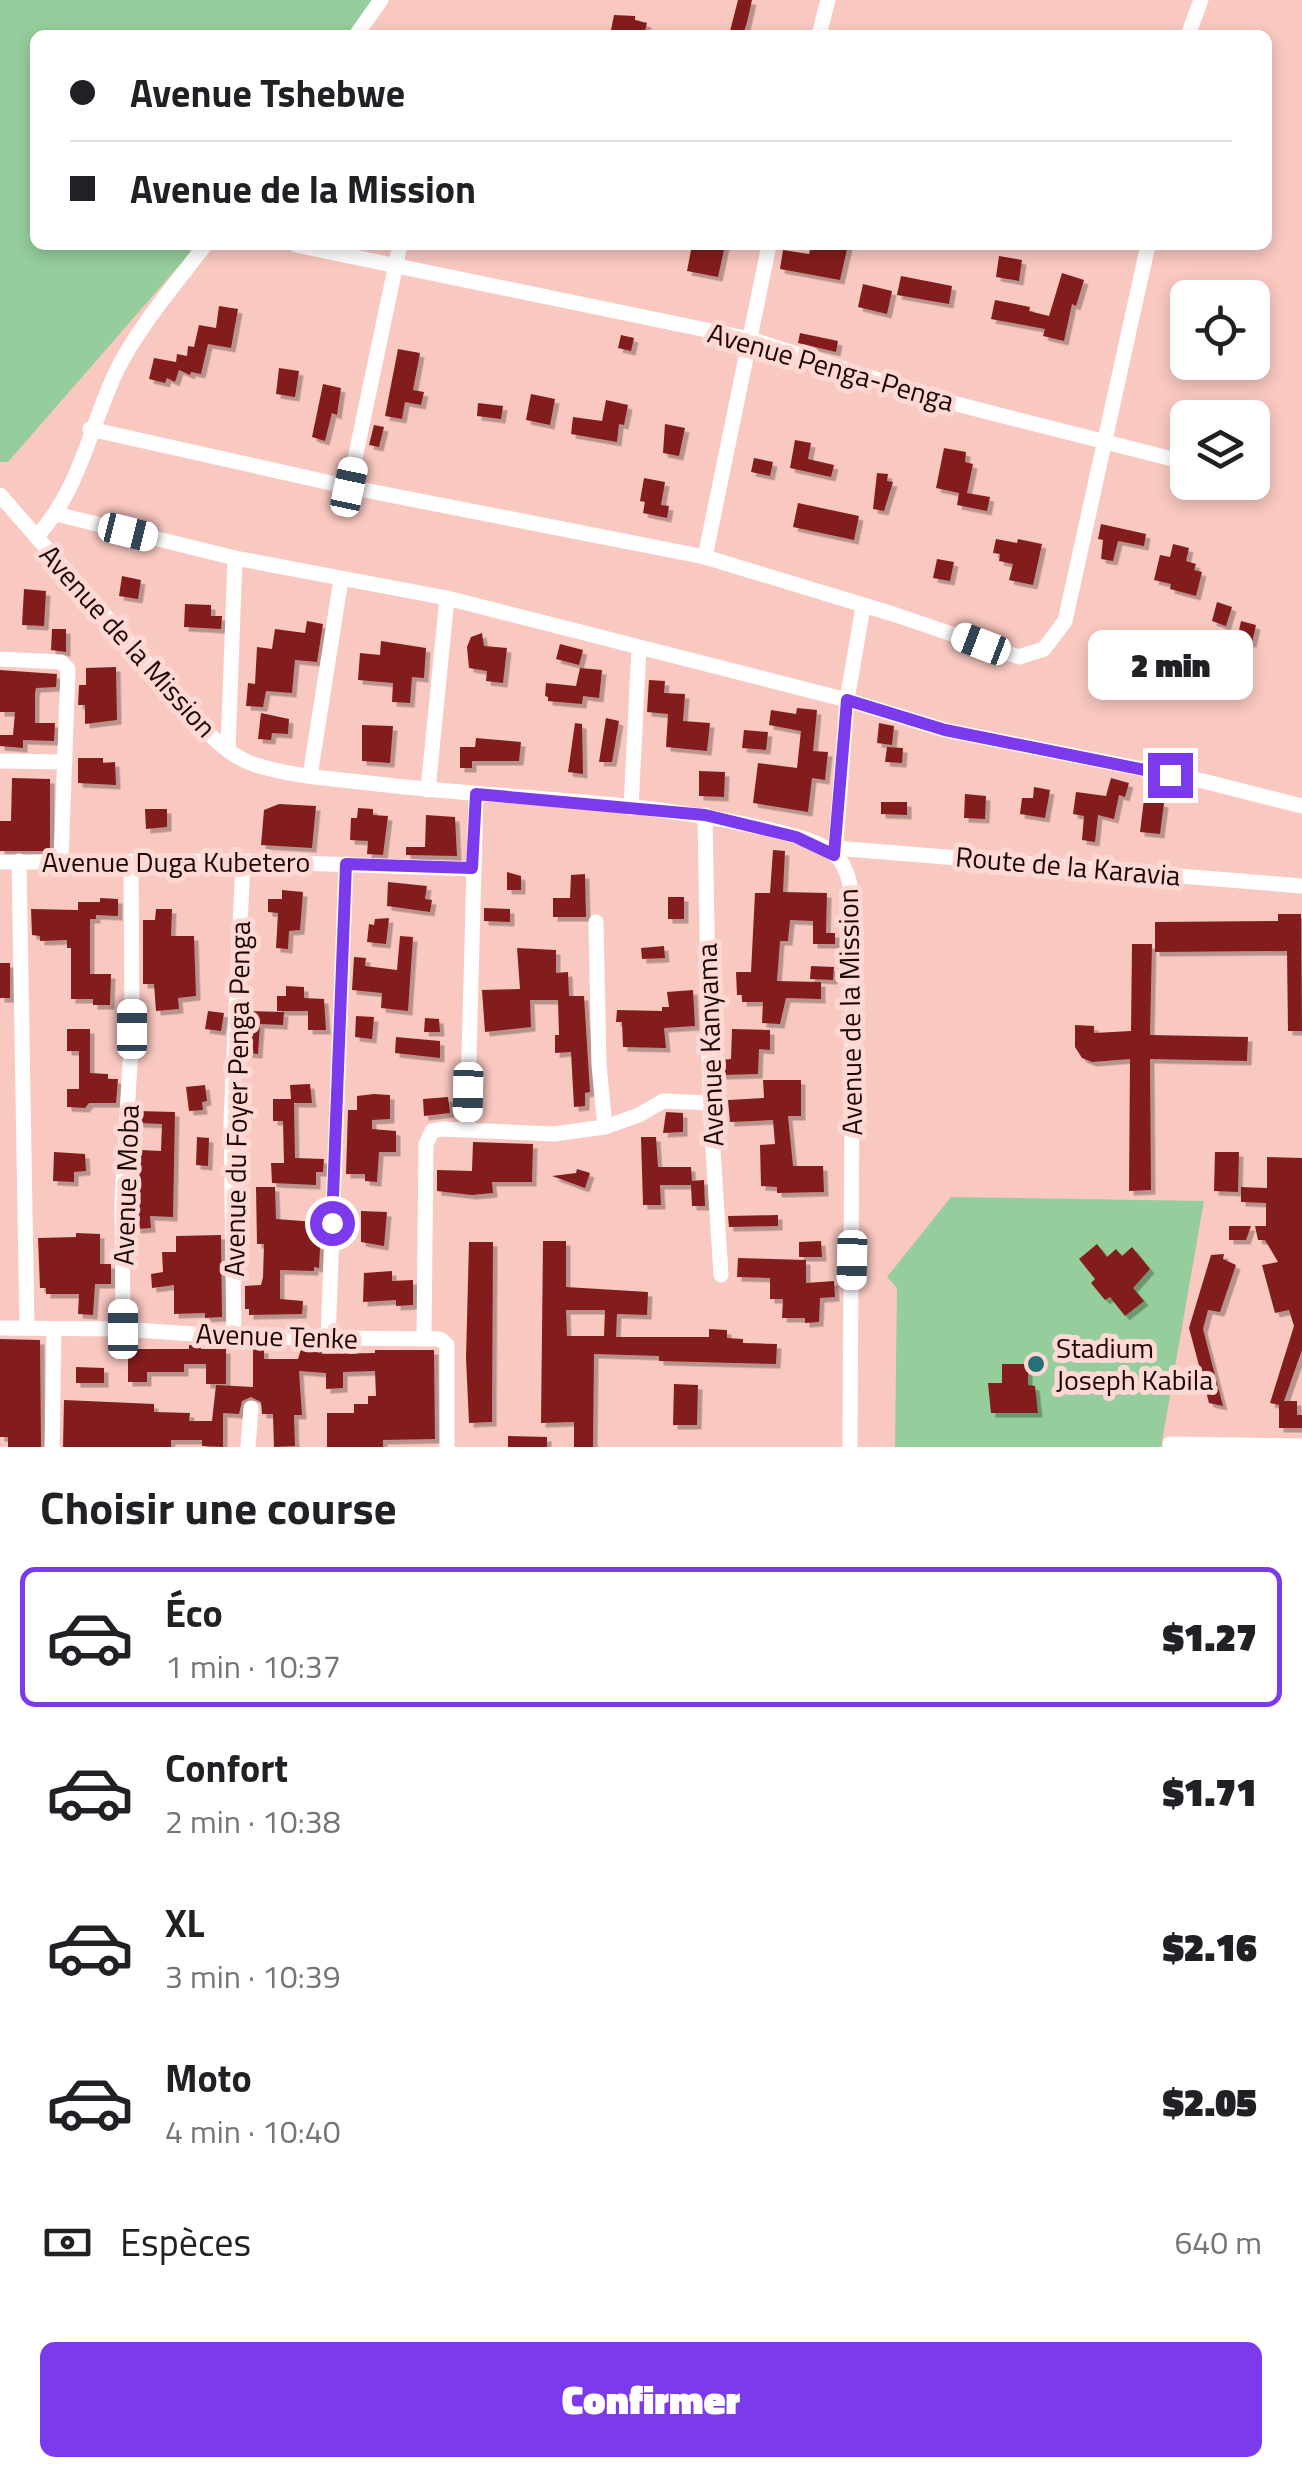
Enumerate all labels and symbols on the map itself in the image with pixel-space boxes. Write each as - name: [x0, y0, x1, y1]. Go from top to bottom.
- street label: Avenue Penga-Penga: [703, 311, 959, 422]
- car: [328, 455, 370, 519]
- car: [95, 510, 161, 554]
- street label: Avenue de la Mission: [30, 534, 227, 747]
- car: [948, 619, 1014, 669]
- callout: 2 min: [1088, 630, 1252, 700]
- route end: [1148, 753, 1193, 798]
- street label: Route de la Karavia: [954, 834, 1182, 897]
- street label: Avenue Duga Kubetero: [42, 840, 310, 883]
- street label: Avenue de la Mission: [826, 888, 873, 1136]
- street label: Avenue du Foyer Penga Penga: [212, 921, 261, 1277]
- street label: Avenue Kanyama: [684, 943, 735, 1147]
- car: [117, 999, 147, 1059]
- car: [452, 1062, 484, 1122]
- street label: Avenue Moba: [101, 1104, 150, 1266]
- route start: [310, 1201, 355, 1246]
- car: [836, 1230, 868, 1290]
- car: [108, 1299, 138, 1359]
- street label: Avenue Tenke: [195, 1311, 359, 1360]
- place label: Stadium Joseph Kabila: [1056, 1326, 1213, 1401]
- marker: Stadium Joseph Kabila: [1025, 1353, 1047, 1375]

